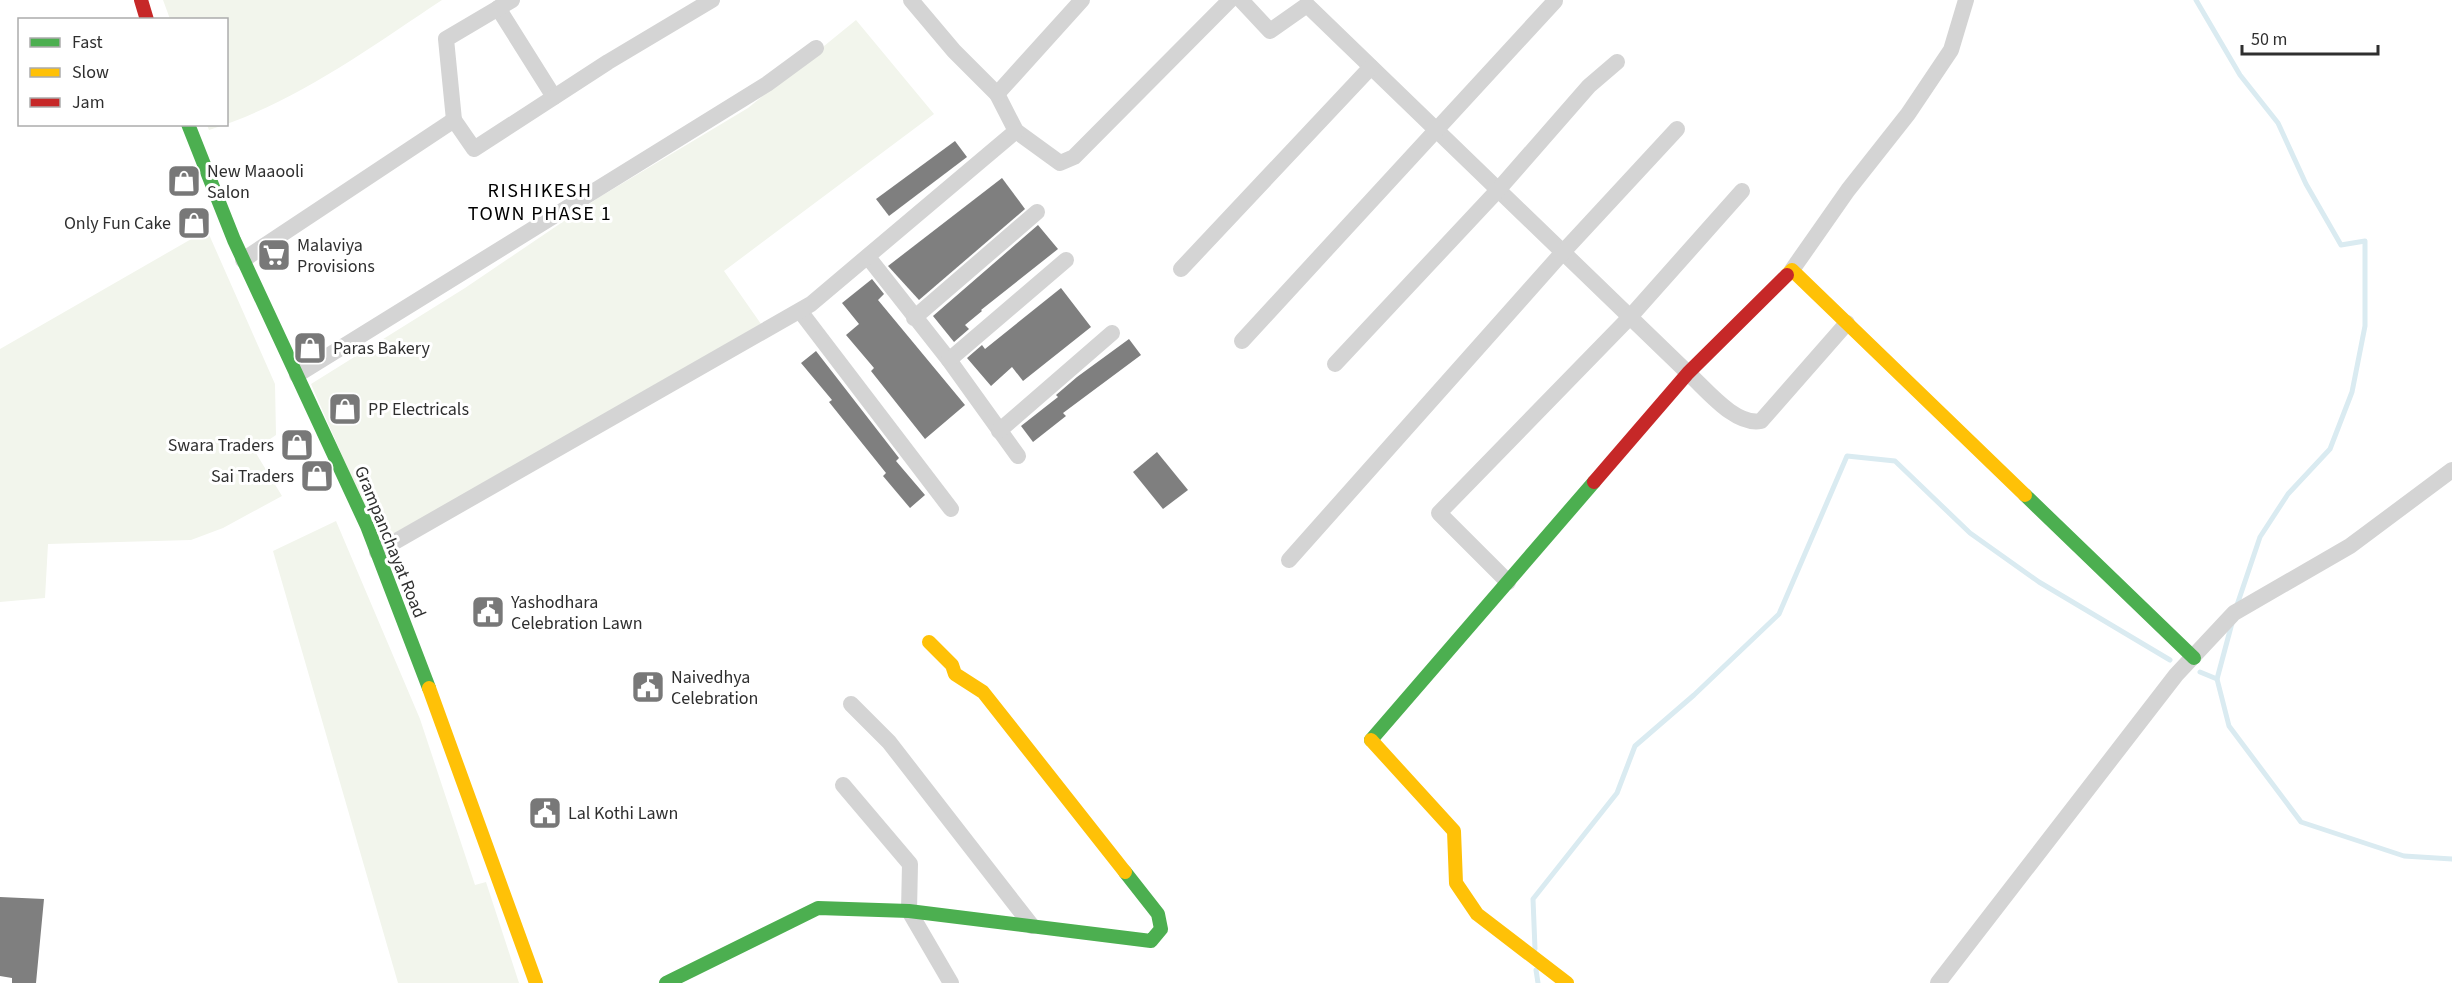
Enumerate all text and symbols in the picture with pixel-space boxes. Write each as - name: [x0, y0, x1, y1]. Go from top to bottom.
- legend: [18, 18, 228, 126]
- scale bar: [2242, 18, 2378, 56]
- text: 50 m: [2251, 27, 2287, 52]
- text: Fast: [72, 30, 103, 55]
- text: Slow: [72, 60, 109, 85]
- text: Jam: [72, 90, 105, 115]
- place label: New Maaooli Salon: [207, 159, 304, 205]
- shop icon: New Maaooli Salon: [166, 163, 202, 199]
- district label: RISHIKESH TOWN PHASE 1: [468, 177, 612, 228]
- shop icon: Only Fun Cake: [176, 205, 212, 241]
- place label: Only Fun Cake: [64, 211, 171, 236]
- place label: Malaviya Provisions: [297, 233, 375, 279]
- supermarket icon: Malaviya Provisions: [256, 237, 292, 273]
- shop icon: Paras Bakery: [292, 330, 328, 366]
- place label: Paras Bakery: [333, 336, 430, 361]
- shop icon: PP Electricals: [327, 391, 363, 427]
- place label: PP Electricals: [368, 397, 469, 422]
- shop icon: Swara Traders: [279, 427, 315, 463]
- place label: Swara Traders: [168, 433, 274, 458]
- shop icon: Sai Traders: [299, 458, 335, 494]
- street label: Grampanchayat Road: [348, 462, 432, 622]
- place label: Sai Traders: [211, 464, 294, 489]
- place label: Yashodhara Celebration Lawn: [510, 590, 643, 636]
- public building icon: Yashodhara Celebration Lawn: [470, 594, 506, 630]
- place label: Naivedhya Celebration: [671, 665, 758, 711]
- public building icon: Naivedhya Celebration: [630, 669, 666, 705]
- public building icon: Lal Kothi Lawn: [527, 795, 563, 831]
- place label: Lal Kothi Lawn: [568, 801, 678, 826]

